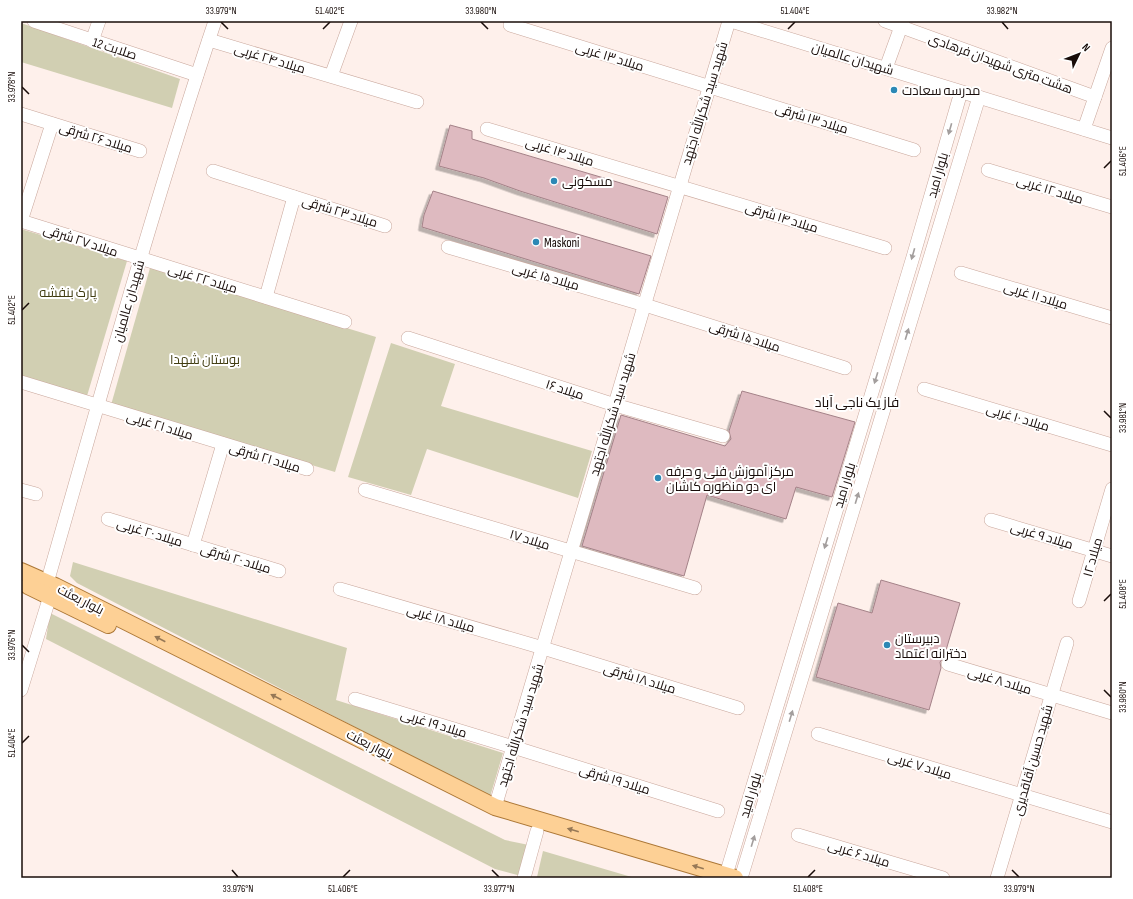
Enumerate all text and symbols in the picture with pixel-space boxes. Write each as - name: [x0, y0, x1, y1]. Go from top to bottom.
- text: 33.979°N: [206, 5, 236, 17]
- text: 51.402°E: [315, 5, 345, 17]
- text: 33.980°N: [465, 5, 497, 17]
- text: 51.404°E: [780, 5, 810, 17]
- text: 33.982°N: [986, 5, 1018, 17]
- street label: هشت متری شهیدان فرهادی: [926, 30, 1075, 97]
- street label: صلابت 12: [91, 34, 139, 64]
- north arrow: [1059, 34, 1099, 74]
- street label: میلاد ۱۳ غربی: [574, 39, 646, 75]
- street label: شهید سید شکرالله اجتهد: [678, 39, 731, 167]
- street label: شهیدان عالمیان: [810, 39, 895, 79]
- street label: میلاد ۲۴ غربی: [232, 41, 307, 77]
- text: N: [1079, 41, 1093, 54]
- text: 33.978°N: [6, 72, 18, 102]
- place label: مدرسه سعادت: [902, 83, 980, 99]
- marker: مدرسه سعادت: [889, 85, 899, 95]
- street label: میلاد ۱۳ شرقی: [773, 100, 850, 138]
- street label: میلاد ۲۶ شرقی: [57, 119, 134, 157]
- one-way arrow: [947, 123, 953, 135]
- street label: میلاد ۱۴ غربی: [524, 134, 596, 170]
- text: 51.406°E: [1117, 146, 1129, 176]
- street label: بلوار امید: [924, 151, 952, 200]
- street label: میلاد ۱۲ غربی: [1014, 172, 1085, 208]
- place label: مسکونی: [562, 174, 613, 190]
- marker: مسکونی: [549, 176, 559, 186]
- street label: میلاد ۲۳ شرقی: [300, 193, 379, 231]
- street label: میلاد ۱۴ شرقی: [743, 199, 820, 237]
- street label: میلاد ۲۷ شرقی: [41, 221, 120, 261]
- place label: Maskoni: [544, 235, 580, 251]
- marker: Maskoni: [531, 237, 541, 247]
- one-way arrow: [910, 248, 916, 260]
- street label: شهیدان عالمیان: [110, 258, 148, 344]
- street label: میلاد ۱۵ غربی: [510, 260, 581, 294]
- street label: میلاد ۲۲ غربی: [166, 261, 239, 297]
- street label: میلاد ۱۱ غربی: [1002, 279, 1070, 313]
- park label: پارک بنفشه: [39, 285, 97, 302]
- text: 51.402°E: [6, 295, 18, 325]
- street label: میلاد ۱۵ شرقی: [707, 318, 782, 356]
- one-way arrow: [904, 327, 910, 339]
- street label: شهید سید شکرالله اجتهد: [586, 350, 639, 478]
- park label: بوستان شهدا: [170, 352, 240, 368]
- one-way arrow: [873, 373, 879, 385]
- street label: میلاد ۱۶: [543, 376, 586, 404]
- district label: فاز یک ناجی آباد: [815, 394, 899, 411]
- street label: میلاد ۱۰ غربی: [984, 401, 1051, 435]
- text: 33.981°N: [1117, 403, 1129, 433]
- street label: میلاد ۲۱ غربی: [124, 408, 195, 444]
- street label: میلاد ۲۱ شرقی: [227, 440, 302, 476]
- street label: بلوار امید: [830, 461, 859, 510]
- place label: مرکز آموزش فنی و حرفه ای دو منظوره کاشان: [666, 464, 794, 495]
- marker: مرکز آموزش فنی و حرفه ای دو منظوره کاشان: [653, 473, 663, 483]
- one-way arrow: [854, 492, 860, 504]
- street label: میلاد ۲۰ غربی: [115, 515, 185, 551]
- street label: میلاد ۹ غربی: [1008, 519, 1075, 553]
- street label: میلاد ۱۷: [508, 526, 552, 554]
- street label: میلاد ۱۲: [1080, 536, 1106, 579]
- one-way arrow: [823, 537, 829, 549]
- street label: میلاد ۲۰ شرقی: [199, 541, 273, 577]
- text: 51.408°E: [1117, 579, 1129, 609]
- street label: بلوار بعثت: [55, 581, 107, 618]
- street label: میلاد ۱۸ غربی: [405, 602, 477, 636]
- text: 33.976°N: [6, 630, 18, 660]
- place label: دبیرستان دخترانه اعتماد: [895, 631, 967, 662]
- one-way arrow: [154, 636, 166, 642]
- marker: دبیرستان دخترانه اعتماد: [882, 640, 892, 650]
- street label: میلاد ۱۸ شرقی: [602, 660, 678, 698]
- street label: شهید سید شکرالله اجتهد: [494, 661, 547, 789]
- street label: میلاد ۸ غربی: [966, 664, 1034, 698]
- text: 33.980°N: [1117, 681, 1129, 713]
- one-way arrow: [271, 694, 282, 701]
- street label: شهید حسین آقاقدیری: [1009, 703, 1056, 818]
- street label: میلاد ۱۹ غربی: [399, 706, 469, 742]
- one-way arrow: [788, 710, 794, 722]
- street label: بلوار بعثت: [344, 726, 396, 763]
- text: 51.404°E: [6, 728, 18, 758]
- street label: میلاد ۷ غربی: [886, 749, 954, 783]
- street label: میلاد ۱۹ شرقی: [577, 762, 652, 798]
- street label: بلوار امید: [736, 771, 765, 820]
- one-way arrow: [567, 827, 579, 833]
- one-way arrow: [750, 834, 756, 846]
- street label: میلاد ۶ غربی: [826, 837, 892, 871]
- one-way arrow: [692, 864, 704, 870]
- text: 33.976°N: [223, 883, 253, 895]
- text: 51.406°E: [328, 883, 358, 895]
- text: 33.977°N: [484, 883, 514, 895]
- text: 51.408°E: [793, 883, 823, 895]
- text: 33.979°N: [1004, 883, 1034, 895]

